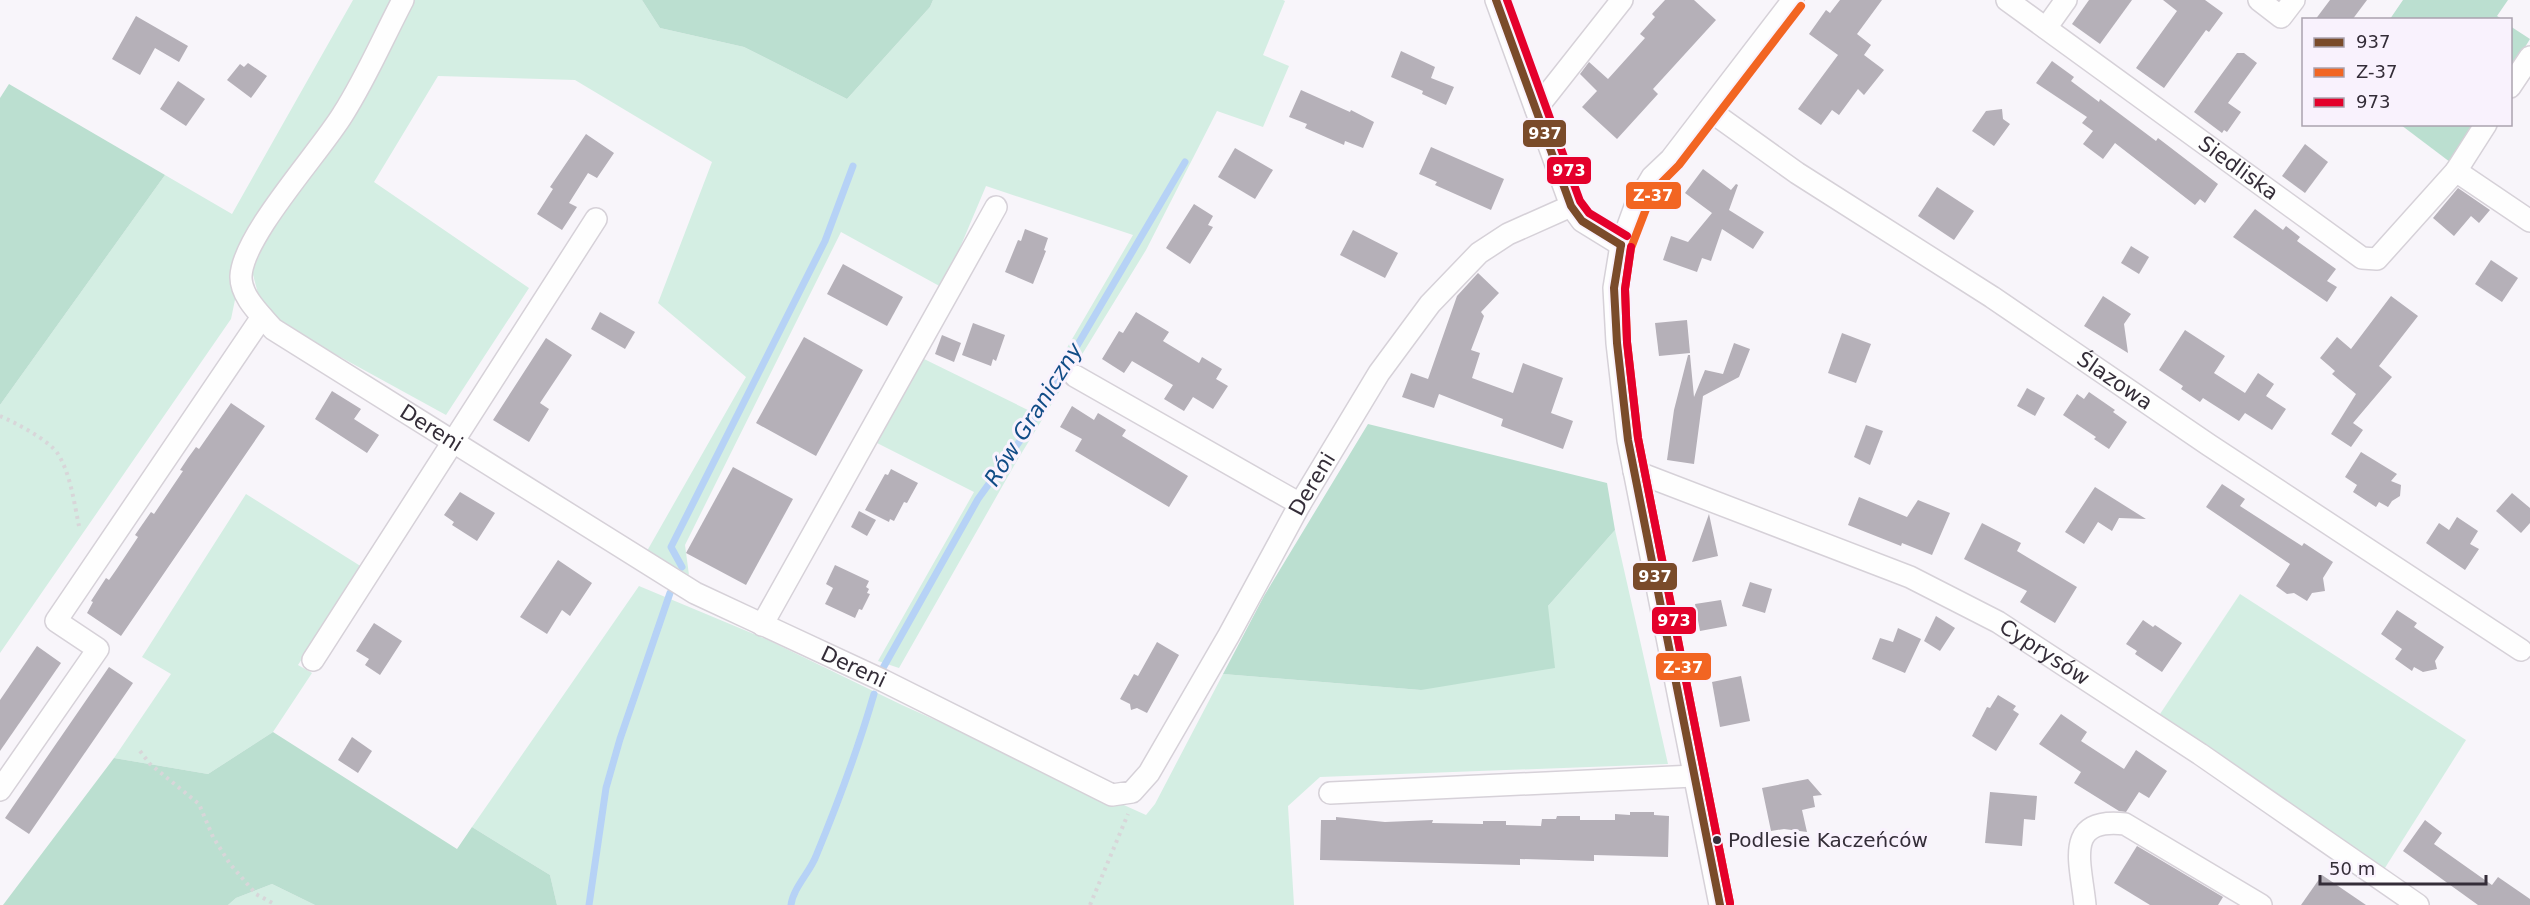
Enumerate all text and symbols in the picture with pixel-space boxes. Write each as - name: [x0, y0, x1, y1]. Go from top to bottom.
- legend: [2302, 18, 2512, 126]
- text: 937: [2356, 31, 2390, 52]
- text: Z-37: [2356, 61, 2397, 82]
- text: 973: [2356, 91, 2390, 112]
- line badge: 937: [1522, 119, 1567, 148]
- text: 937: [1528, 124, 1562, 143]
- street label: Siedliska: [2194, 131, 2283, 205]
- line badge: 973: [1546, 156, 1592, 185]
- text: 973: [1552, 161, 1586, 180]
- line badge: Z-37: [1625, 181, 1682, 210]
- text: Z-37: [1633, 186, 1673, 205]
- water label: Rów Graniczny: [979, 337, 1088, 490]
- street label: Ślazowa: [2073, 346, 2157, 415]
- street label: Dereni: [396, 399, 467, 457]
- street label: Dereni: [1284, 448, 1340, 520]
- line badge: 937: [1632, 562, 1678, 591]
- text: 937: [1638, 567, 1672, 586]
- line badge: 973: [1651, 606, 1697, 635]
- text: 973: [1657, 611, 1691, 630]
- street label: Cyprysów: [1995, 614, 2094, 690]
- street label: Dereni: [817, 641, 890, 692]
- line badge: Z-37: [1655, 652, 1712, 681]
- text: Z-37: [1663, 658, 1703, 677]
- place label: Podlesie Kaczeńców: [1728, 828, 1928, 852]
- marker: Podlesie Kaczeńców: [1711, 834, 1723, 846]
- scale bar: [2320, 848, 2486, 886]
- text: 50 m: [2329, 858, 2375, 879]

